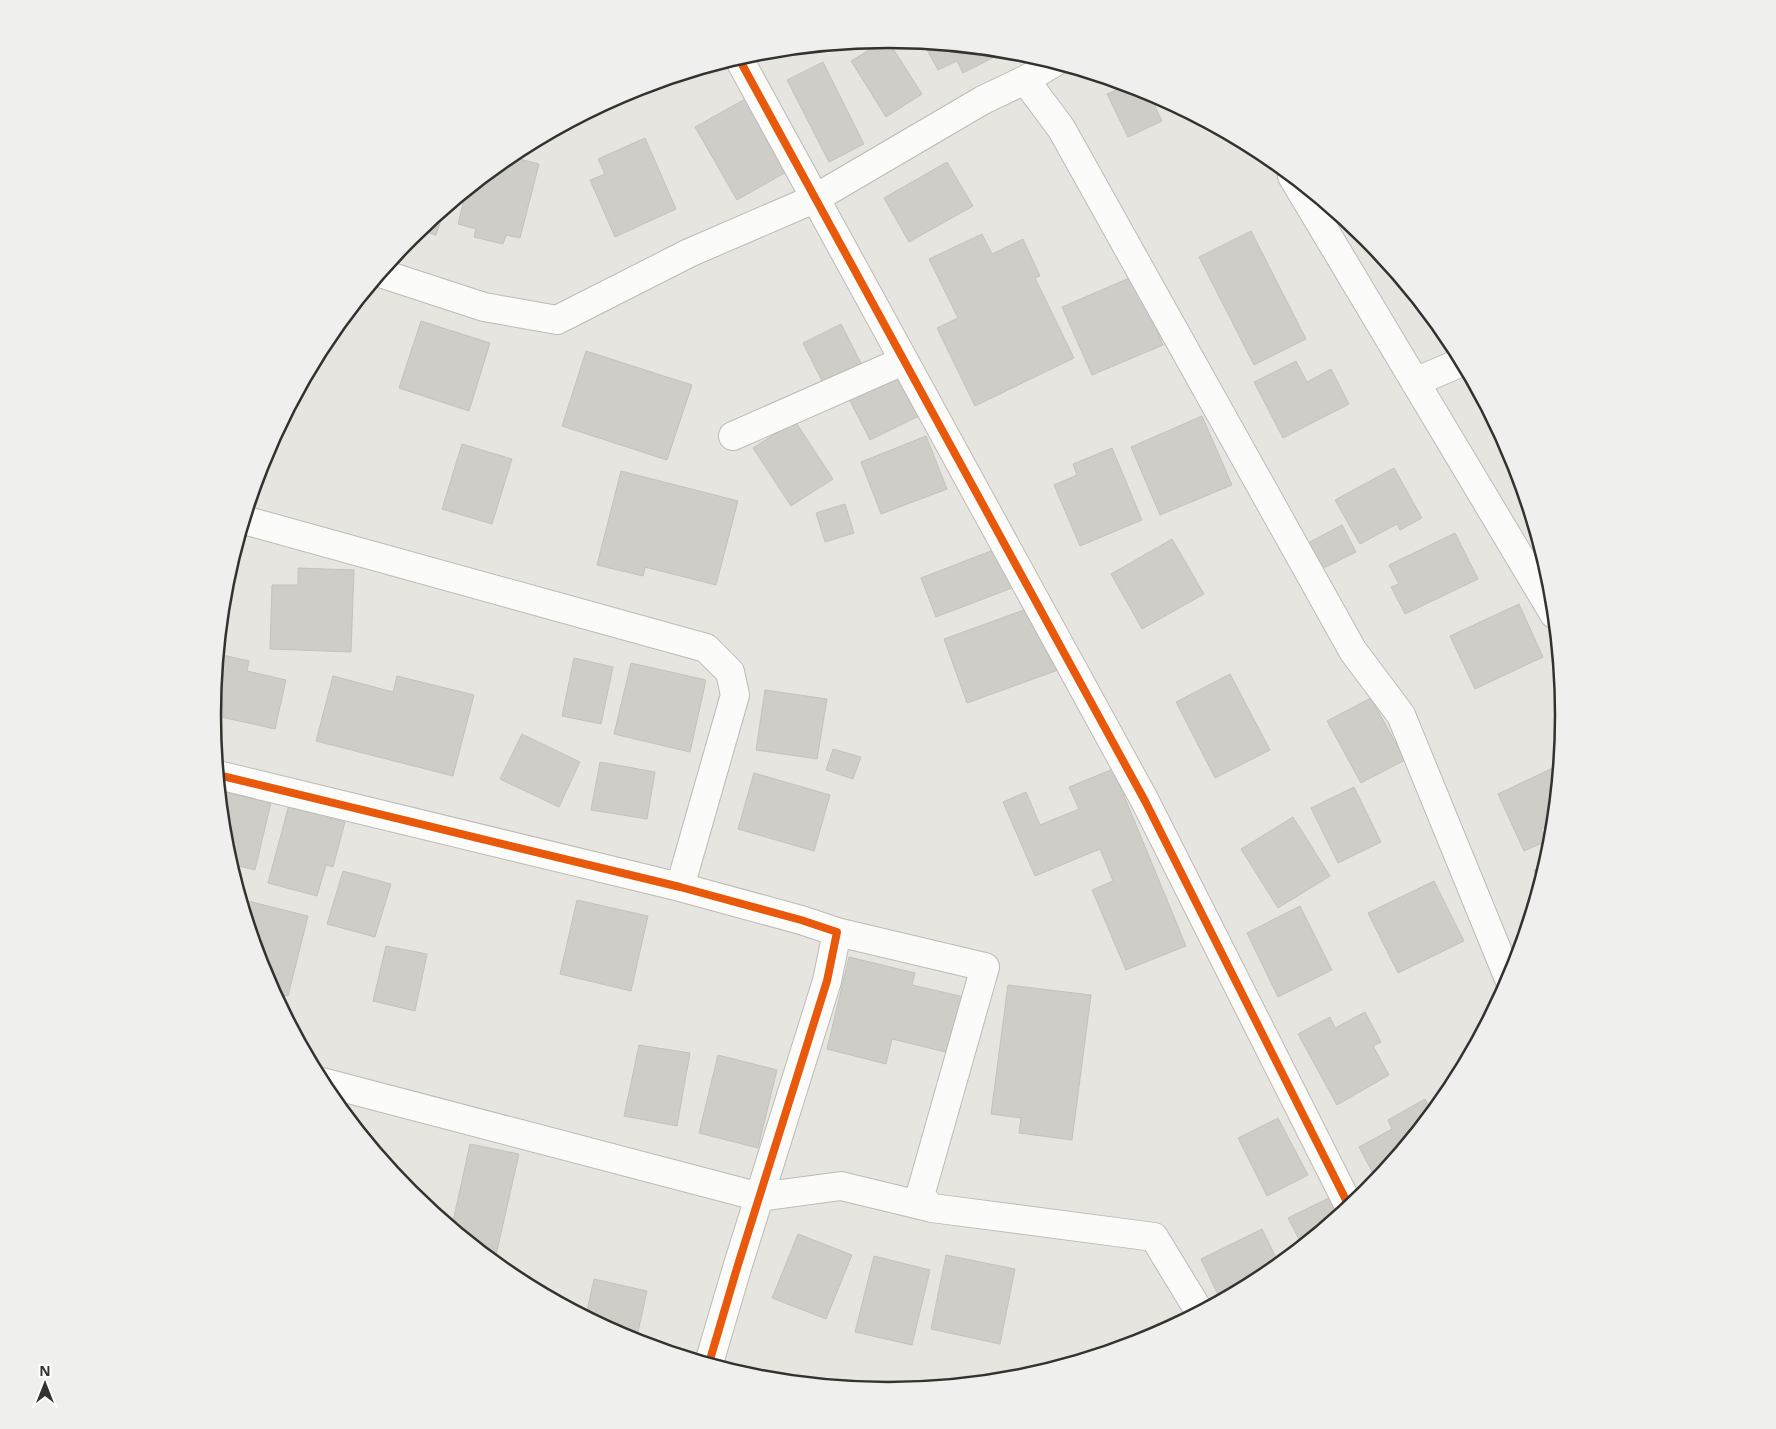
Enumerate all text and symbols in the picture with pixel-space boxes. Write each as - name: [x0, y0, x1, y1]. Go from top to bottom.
- north arrow: [20, 1359, 70, 1409]
- text: N: [39, 1361, 51, 1380]

